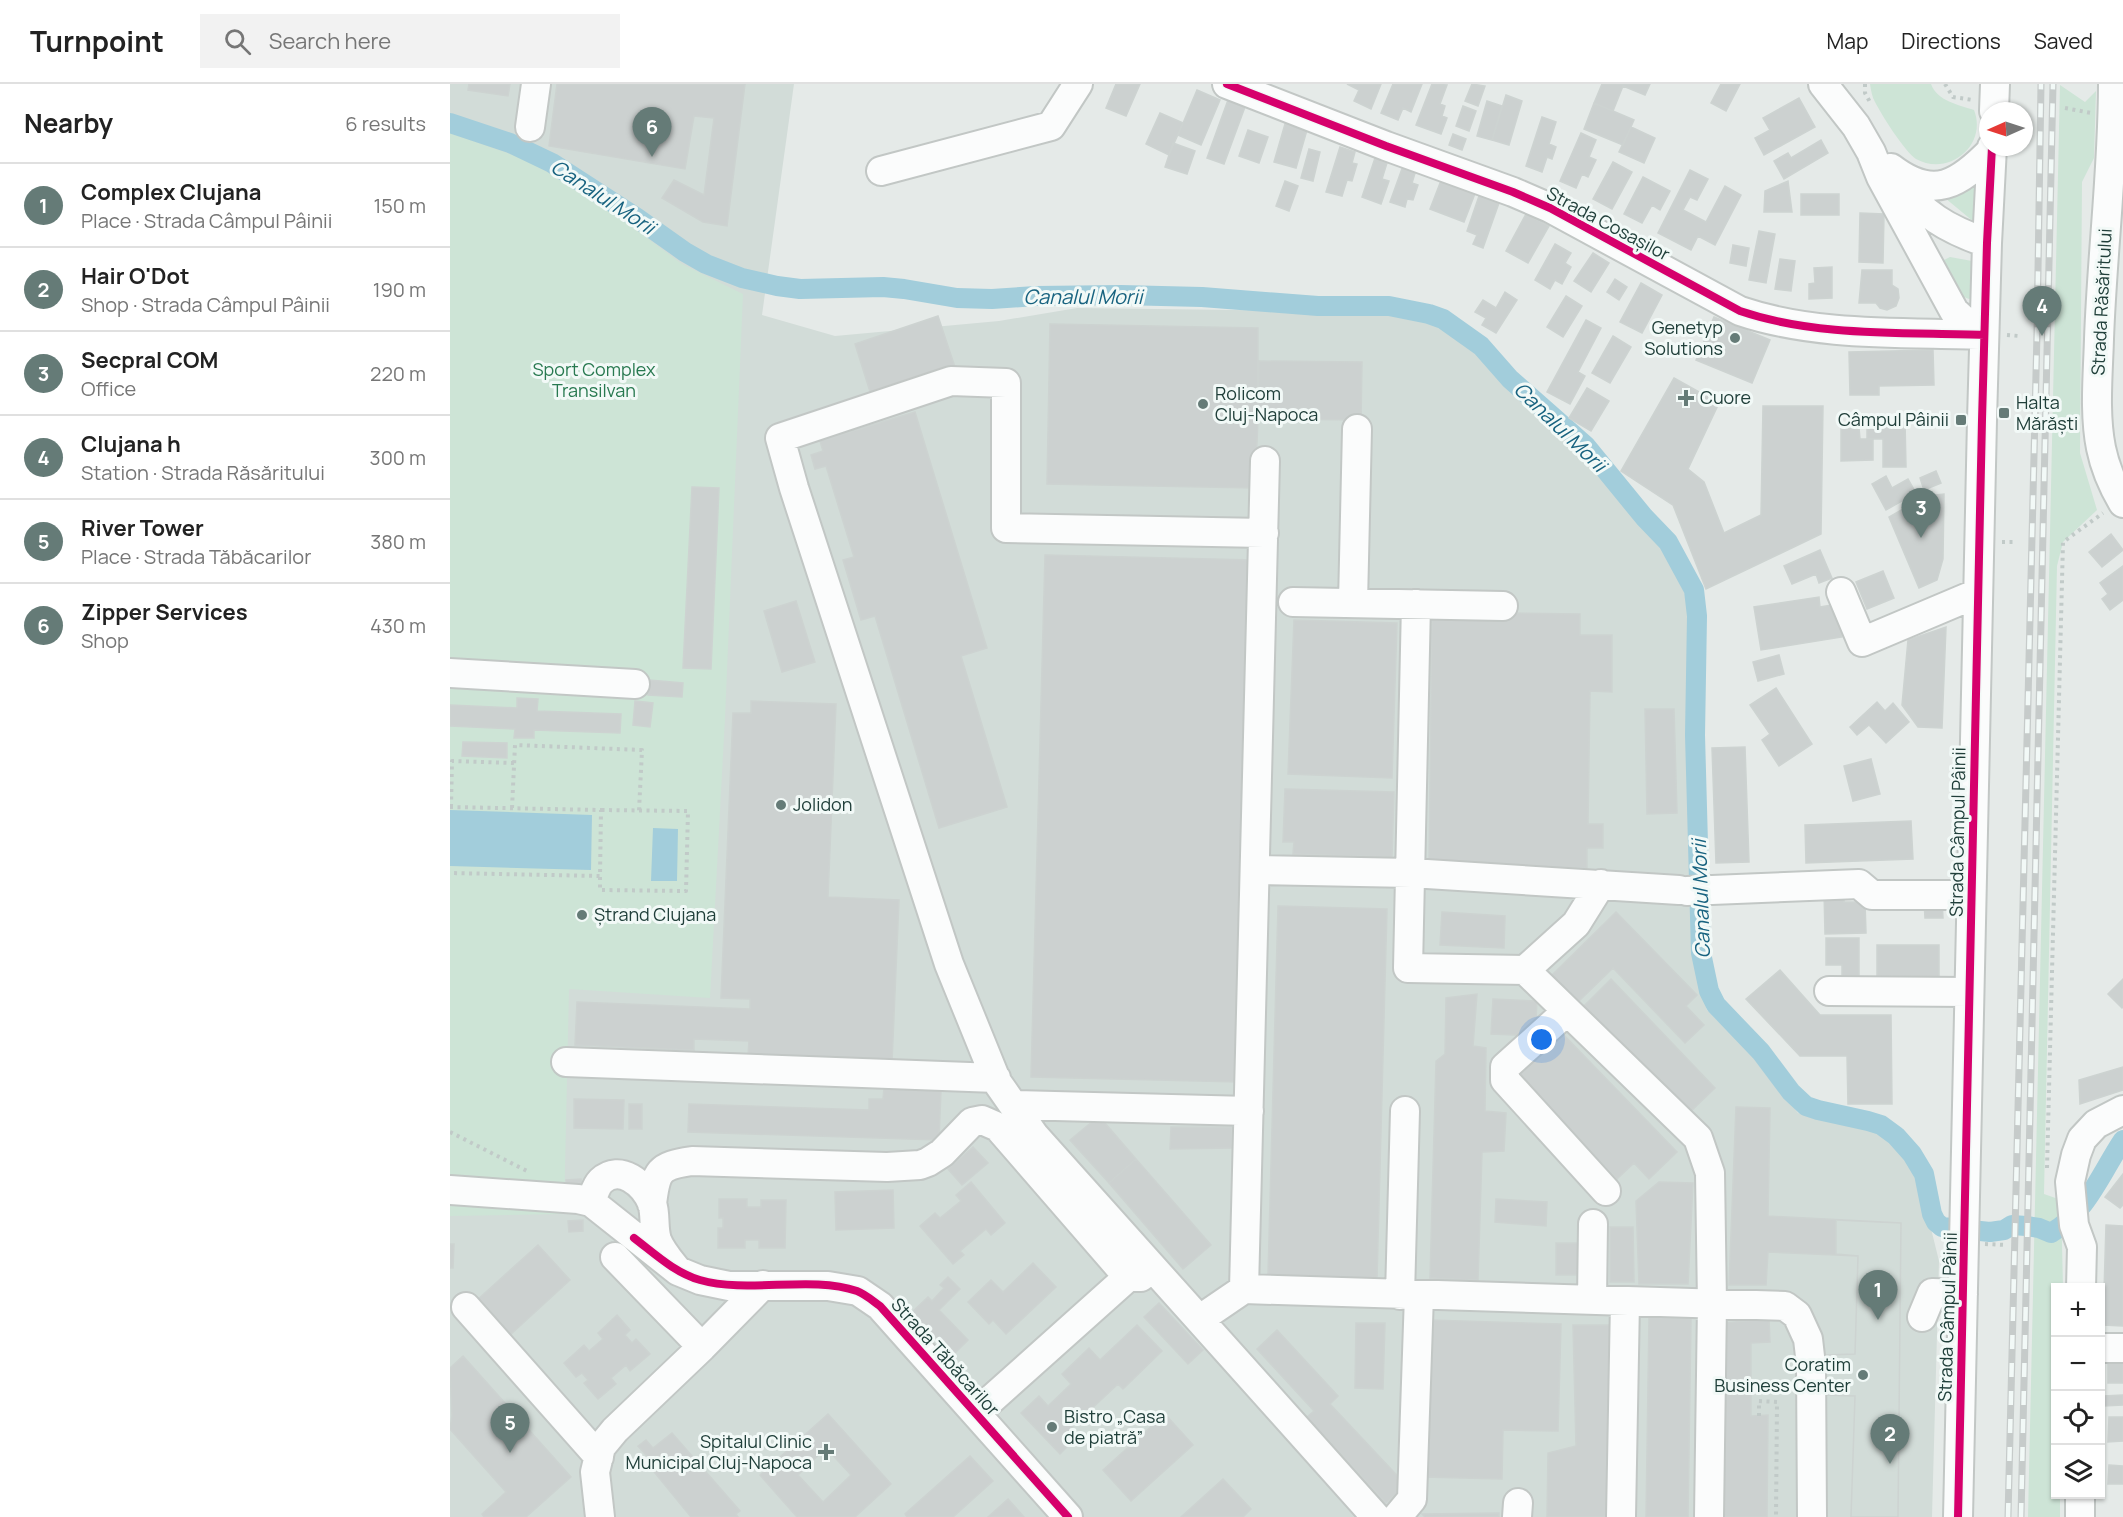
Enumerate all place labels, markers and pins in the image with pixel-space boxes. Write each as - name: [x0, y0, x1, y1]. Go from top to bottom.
- pin: 6: [632, 107, 672, 157]
- pin: 4: [2022, 286, 2062, 336]
- place label: Genetyp Solutions: [1644, 315, 1723, 360]
- marker: Genetyp Solutions: [1728, 331, 1742, 345]
- place label: Rolicom Cluj-Napoca: [1215, 381, 1318, 426]
- place label: Cuore: [1700, 385, 1751, 409]
- marker: Cuore: [1677, 389, 1695, 407]
- place label: Halta Mărăști: [2016, 390, 2078, 435]
- marker: Rolicom Cluj-Napoca: [1196, 397, 1210, 411]
- marker: Halta Mărăști: [1997, 406, 2011, 420]
- place label: Câmpul Pâinii: [1838, 407, 1949, 431]
- marker: Câmpul Pâinii: [1954, 413, 1968, 427]
- pin: 3: [1902, 488, 1940, 538]
- place label: Jolidon: [793, 792, 852, 816]
- marker: Jolidon: [774, 798, 788, 812]
- place label: Ștrand Clujana: [594, 902, 716, 926]
- marker: Ștrand Clujana: [575, 908, 589, 922]
- pin: 1: [1858, 1270, 1898, 1320]
- place label: Coratim Business Center: [1714, 1352, 1852, 1397]
- marker: Coratim Business Center: [1856, 1368, 1870, 1382]
- pin: 5: [490, 1404, 530, 1453]
- place label: Bistro „Casa de piatră”: [1064, 1404, 1166, 1449]
- pin: 2: [1870, 1414, 1910, 1464]
- marker: Bistro „Casa de piatră”: [1045, 1420, 1059, 1434]
- place label: Spitalul Clinic Municipal Cluj-Napoca: [626, 1429, 812, 1474]
- marker: Spitalul Clinic Municipal Cluj-Napoca: [817, 1443, 835, 1461]

